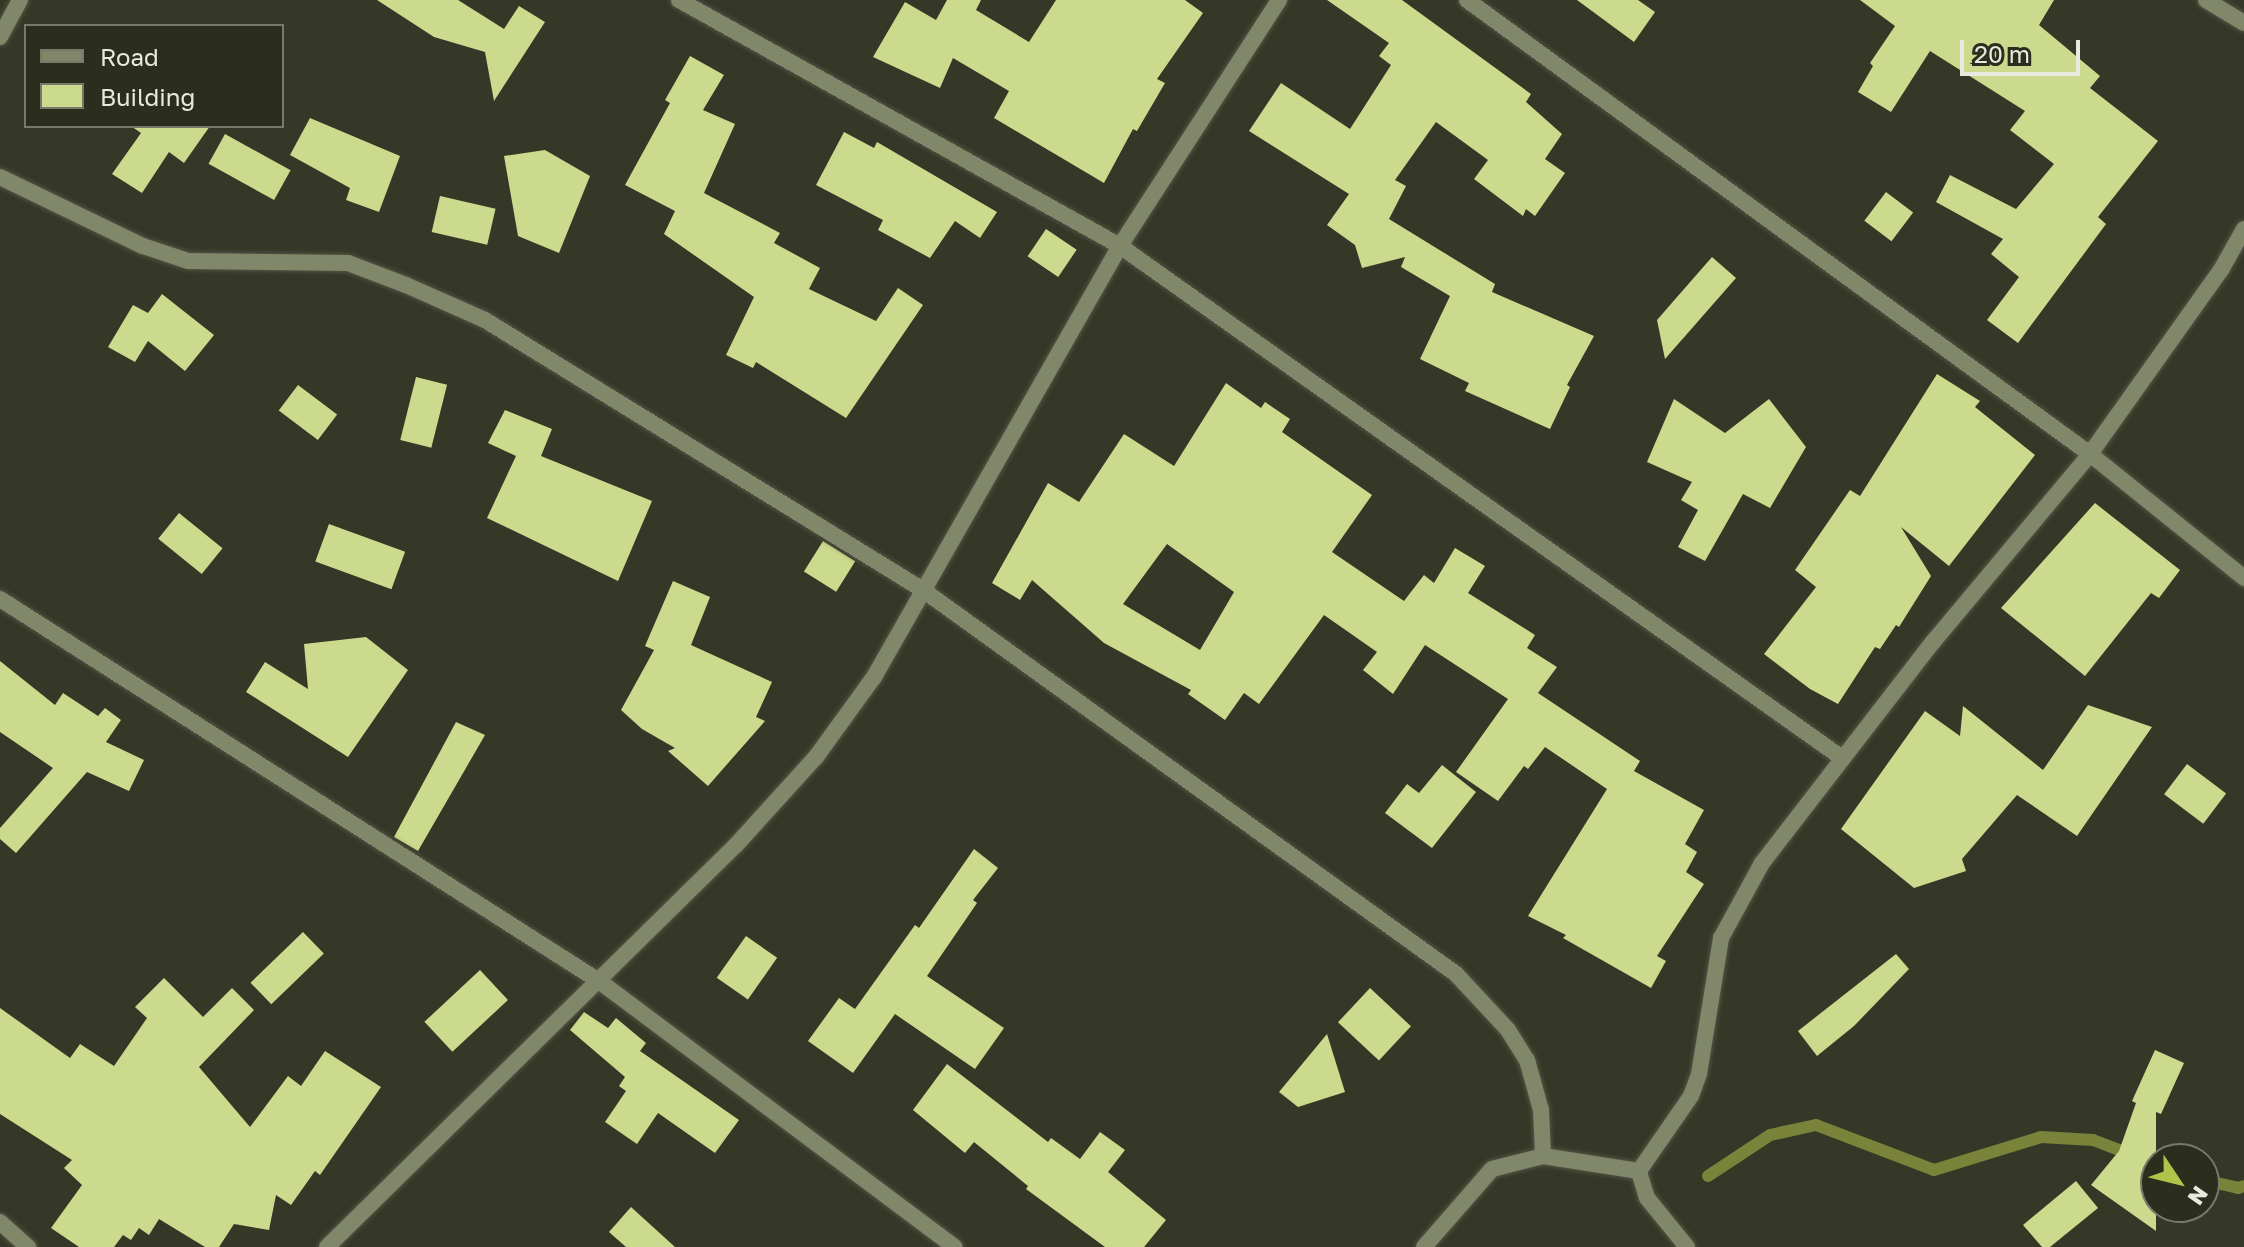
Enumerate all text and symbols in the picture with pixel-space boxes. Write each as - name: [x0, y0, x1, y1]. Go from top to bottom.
- legend: [24, 24, 284, 128]
- scale bar: [1964, 24, 2084, 74]
- text: 20 m: [1974, 39, 2030, 68]
- text: Road: [100, 42, 159, 71]
- text: Building: [100, 82, 195, 111]
- north arrow: [2140, 1143, 2220, 1223]
- text: N: [2183, 1181, 2214, 1210]

